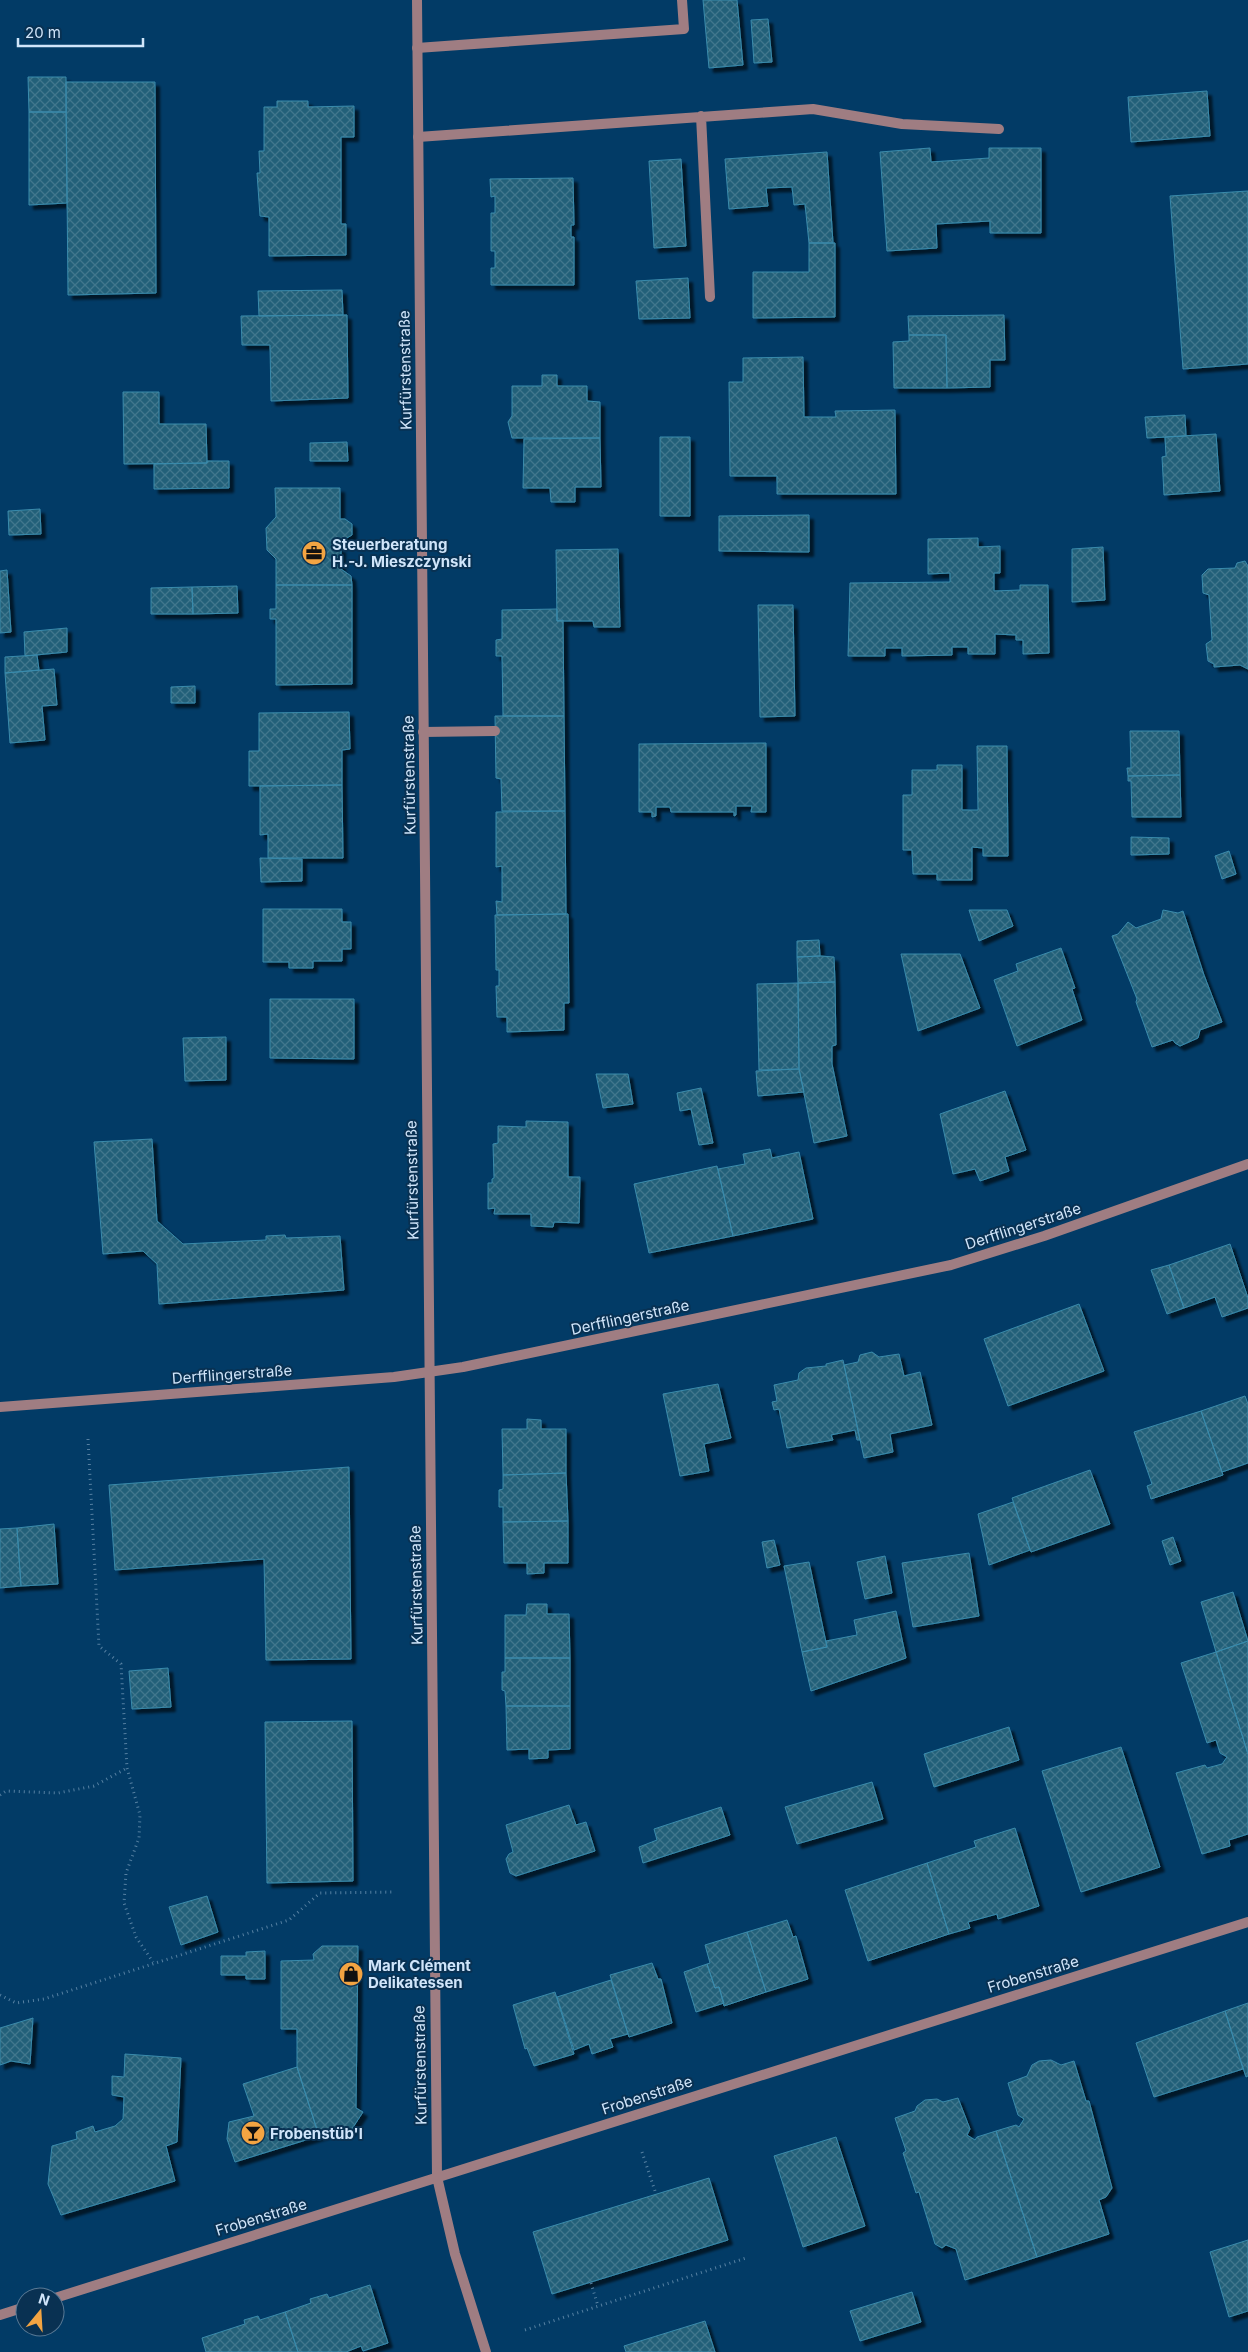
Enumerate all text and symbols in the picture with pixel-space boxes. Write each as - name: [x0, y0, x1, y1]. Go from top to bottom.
- scale bar: [18, 15, 142, 47]
- text: 20 m: [25, 23, 61, 42]
- street label: Kurfürstenstraße: [394, 310, 416, 430]
- place label: Steuerberatung H.-J. Mieszczynski: [332, 535, 471, 571]
- office icon: Steuerberatung H.-J. Mieszczynski: [301, 540, 327, 566]
- street label: Kurfürstenstraße: [398, 715, 420, 835]
- street label: Kurfürstenstraße: [401, 1120, 423, 1240]
- street label: Derfflingerstraße: [963, 1198, 1083, 1254]
- street label: Derfflingerstraße: [569, 1295, 691, 1339]
- street label: Derfflingerstraße: [171, 1360, 293, 1388]
- street label: Kurfürstenstraße: [405, 1525, 427, 1645]
- street label: Frobenstraße: [985, 1951, 1081, 1997]
- place label: Mark Clément Delikatessen: [368, 1956, 471, 1992]
- shop icon: Mark Clément Delikatessen: [338, 1961, 364, 1987]
- street label: Kurfürstenstraße: [409, 2005, 431, 2125]
- street label: Frobenstraße: [599, 2071, 695, 2119]
- bar icon: Frobenstüb'l: [240, 2120, 266, 2146]
- place label: Frobenstüb'l: [270, 2124, 363, 2143]
- street label: Frobenstraße: [213, 2194, 309, 2240]
- north arrow: [15, 2287, 65, 2337]
- text: N: [36, 2289, 52, 2309]

